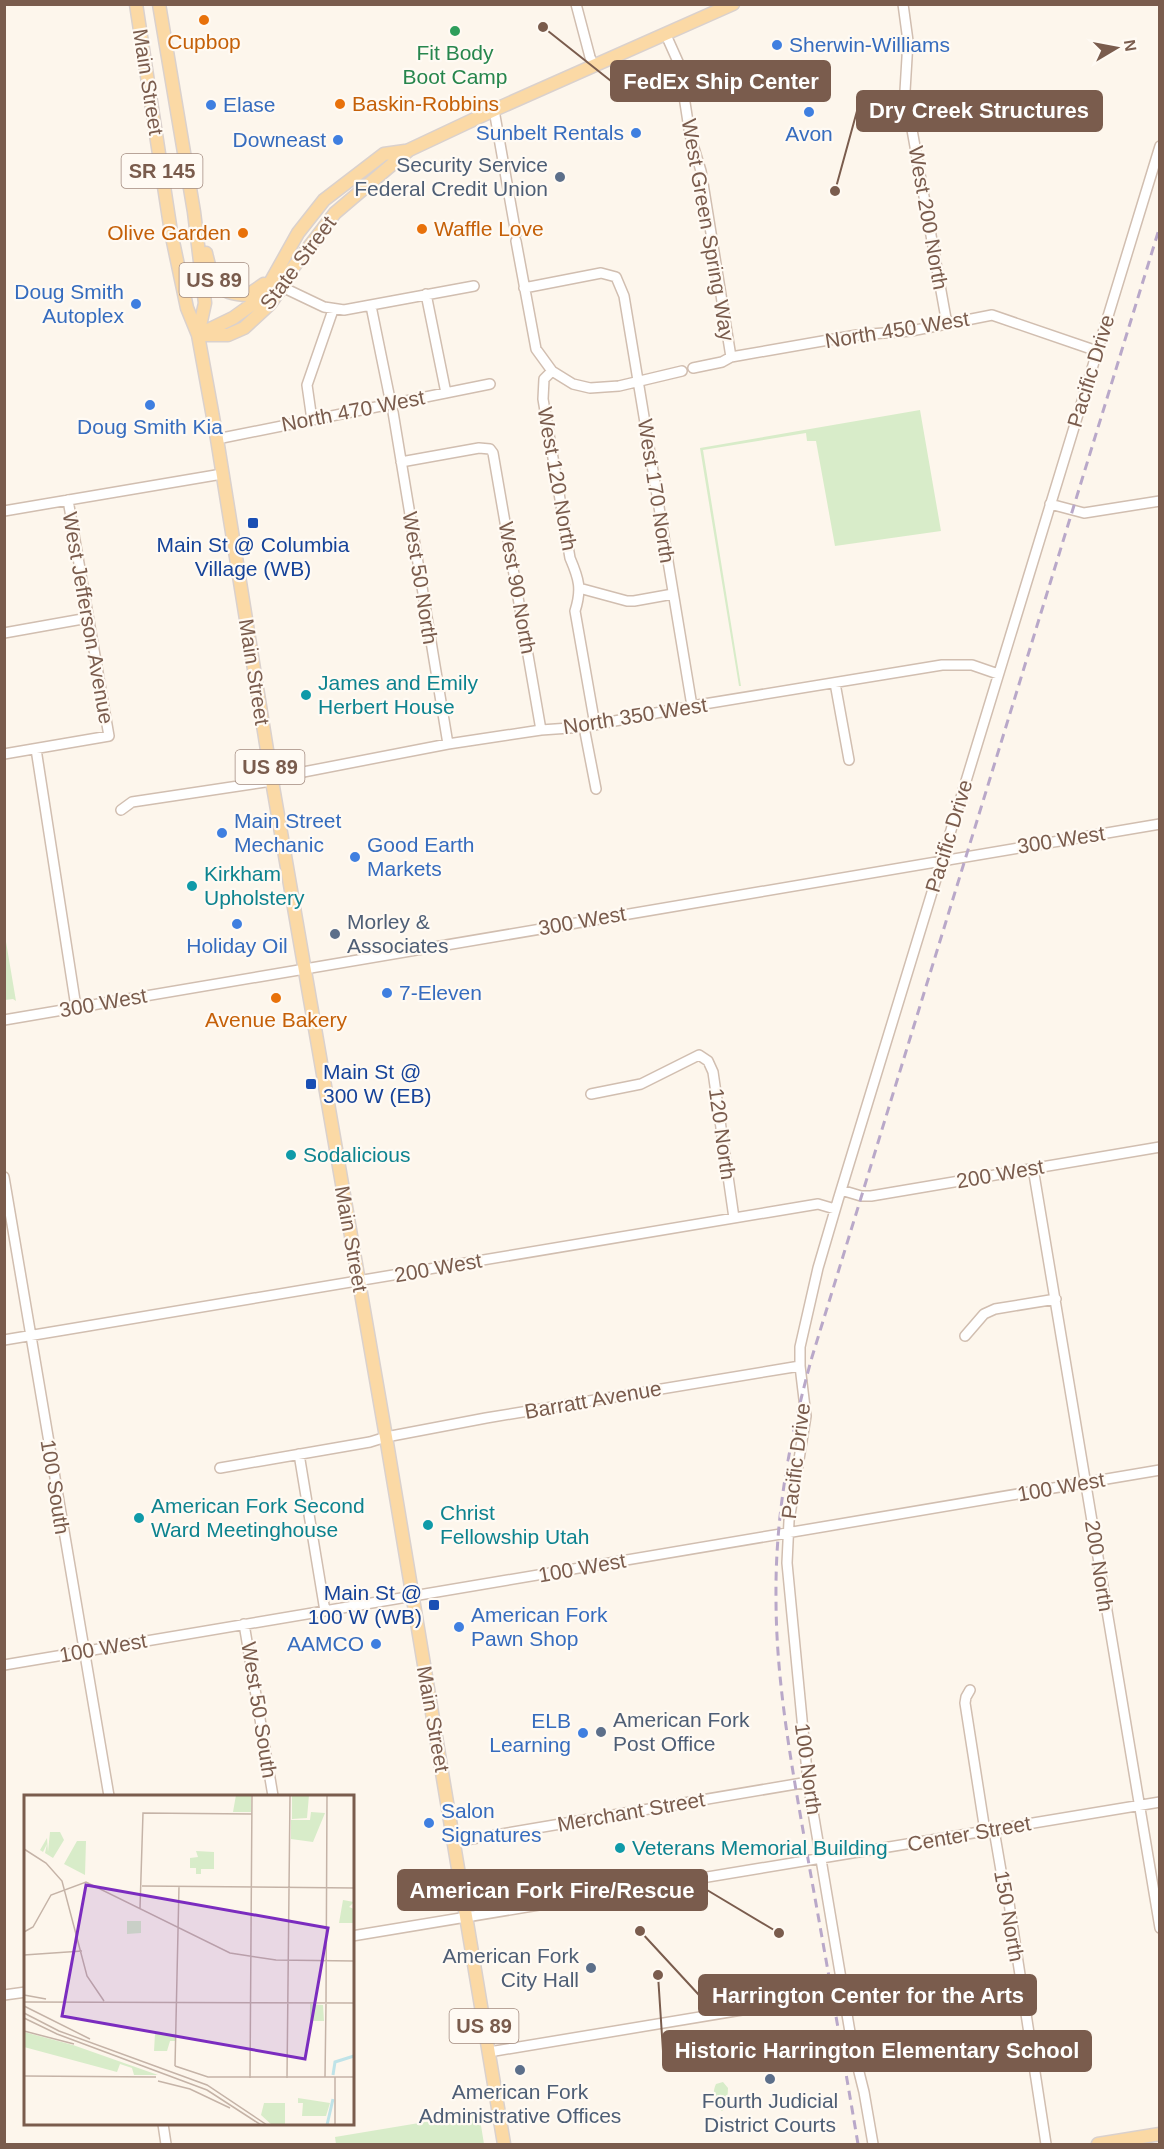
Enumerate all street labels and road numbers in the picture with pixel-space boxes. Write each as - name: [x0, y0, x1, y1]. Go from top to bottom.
- street label: Main Street: [129, 27, 168, 137]
- street label: West Green Spring Way: [678, 117, 739, 343]
- street label: West 200 North: [905, 144, 952, 292]
- road number: SR 145: [122, 154, 202, 188]
- street label: State Street: [255, 211, 340, 314]
- road number: US 89: [180, 263, 248, 297]
- street label: North 450 West: [823, 307, 971, 352]
- street label: Pacific Drive: [1062, 312, 1119, 430]
- street label: North 470 West: [279, 385, 427, 436]
- street label: West 120 North: [534, 405, 581, 553]
- street label: West 170 North: [634, 417, 679, 565]
- street label: West Jefferson Avenue: [59, 510, 118, 726]
- street label: West 50 North: [399, 510, 442, 646]
- street label: West 90 North: [495, 520, 540, 656]
- street label: Main Street: [235, 617, 274, 727]
- street label: North 350 West: [561, 693, 709, 738]
- road number: US 89: [236, 750, 304, 784]
- street label: Pacific Drive: [920, 777, 977, 895]
- street label: 300 West: [1016, 821, 1107, 858]
- street label: 300 West: [536, 901, 628, 940]
- street label: 300 West: [57, 983, 149, 1022]
- street label: 120 North: [705, 1087, 740, 1181]
- street label: 200 West: [954, 1154, 1046, 1193]
- street label: Main Street: [331, 1184, 372, 1294]
- street label: 200 West: [392, 1248, 484, 1287]
- street label: Barratt Avenue: [523, 1376, 663, 1423]
- street label: Pacific Drive: [777, 1402, 814, 1520]
- street label: 100 South: [37, 1438, 74, 1536]
- street label: 100 West: [1015, 1467, 1107, 1506]
- street label: 200 North: [1081, 1519, 1118, 1613]
- street label: 100 West: [536, 1548, 628, 1587]
- street label: 100 West: [57, 1628, 149, 1667]
- street label: West 50 South: [237, 1640, 282, 1780]
- street label: Main Street: [413, 1664, 454, 1774]
- street label: 100 North: [791, 1722, 826, 1816]
- street label: Merchant Street: [555, 1787, 707, 1836]
- street label: Center Street: [905, 1811, 1033, 1856]
- street label: 150 North: [990, 1868, 1029, 1963]
- road number: US 89: [450, 2009, 518, 2043]

